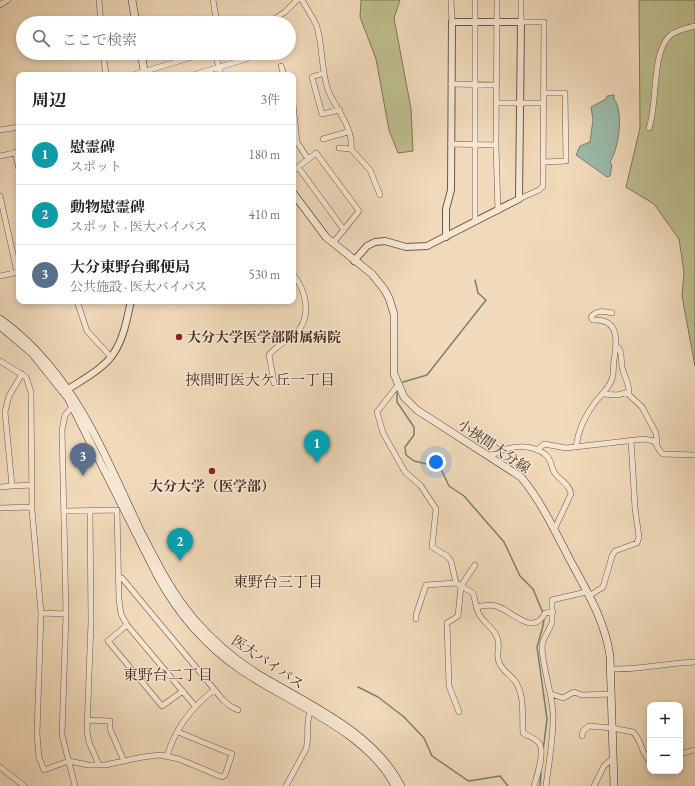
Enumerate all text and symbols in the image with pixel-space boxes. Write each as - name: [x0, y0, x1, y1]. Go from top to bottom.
- search box: [16, 16, 296, 60]
- icon: search: [30, 27, 52, 49]
- text: ここで検索: [62, 30, 137, 49]
- text: 周辺: [32, 89, 66, 111]
- text: 3件: [261, 91, 280, 108]
- text: 慰霊碑: [70, 137, 115, 156]
- text: 1: [42, 146, 48, 163]
- text: 180 m: [249, 146, 280, 163]
- text: スポット: [70, 158, 122, 175]
- text: 動物慰霊碑: [70, 197, 145, 216]
- text: 2: [42, 206, 48, 223]
- text: 410 m: [249, 206, 280, 223]
- text: スポット · 医大バイパス: [70, 218, 208, 235]
- text: 大分東野台郵便局: [70, 257, 190, 276]
- text: 3: [42, 266, 48, 283]
- text: 530 m: [249, 266, 280, 283]
- text: 公共施設 · 医大バイパス: [70, 278, 208, 295]
- place label: 大分大学医学部附属病院: [187, 328, 341, 346]
- marker: 大分大学医学部附属病院: [174, 332, 184, 342]
- district label: 挾間町医大ケ丘一丁目: [185, 370, 335, 389]
- street label: 小挾間大分線: [454, 415, 534, 477]
- pin: 1: [304, 430, 330, 463]
- pin: 3: [70, 443, 96, 476]
- your location: [426, 452, 446, 472]
- marker: 大分大学（医学部）: [207, 466, 217, 476]
- place label: 大分大学（医学部）: [149, 477, 275, 495]
- pin: 2: [167, 528, 193, 561]
- district label: 東野台三丁目: [233, 572, 323, 591]
- street label: 医大バイパス: [228, 631, 308, 693]
- district label: 東野台二丁目: [123, 665, 213, 684]
- map controls: [647, 702, 683, 774]
- button: +: [647, 702, 683, 738]
- button: −: [647, 738, 683, 774]

